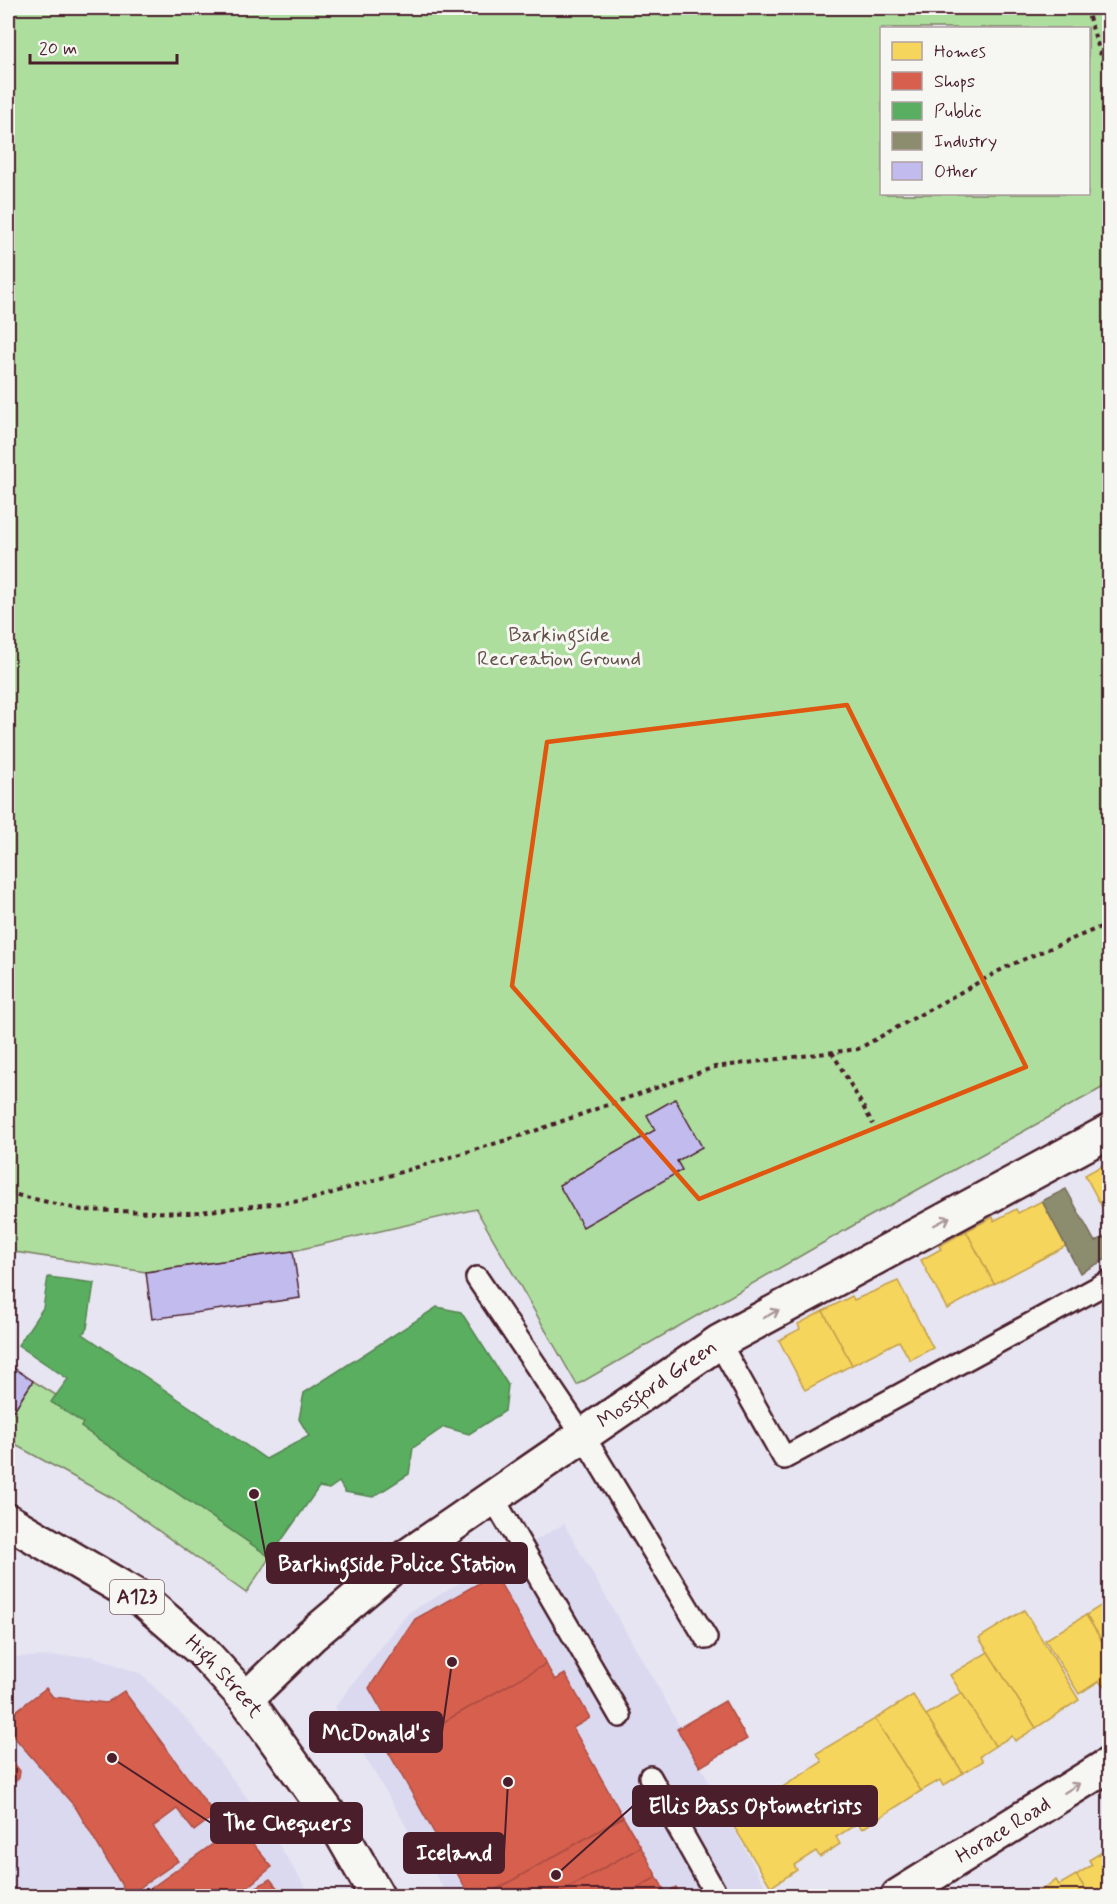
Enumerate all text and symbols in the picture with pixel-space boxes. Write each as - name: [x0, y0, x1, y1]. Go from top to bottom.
- scale bar: [30, 27, 177, 65]
- legend: [880, 27, 1090, 195]
- text: 20 m: [39, 37, 77, 61]
- text: Homes: [934, 40, 986, 64]
- text: Shops: [934, 70, 975, 94]
- text: Public: [934, 100, 982, 124]
- text: Industry: [934, 130, 997, 154]
- text: Other: [934, 160, 978, 184]
- park label: Barkingside Recreation Ground: [477, 621, 641, 673]
- one-way arrow: [933, 1215, 950, 1227]
- one-way arrow: [761, 1308, 779, 1319]
- street label: Mossford Green: [592, 1333, 723, 1435]
- callout: Barkingside Police Station: [267, 1543, 527, 1583]
- text: Barkingside Police Station: [278, 1551, 516, 1583]
- road number: A123: [110, 1580, 164, 1614]
- street label: High Street: [179, 1628, 270, 1724]
- callout: McDonald's: [310, 1712, 442, 1752]
- text: McDonald's: [322, 1720, 430, 1748]
- one-way arrow: [1064, 1781, 1081, 1794]
- callout: Ellis Bass Optometrists: [633, 1786, 877, 1826]
- street label: Horace Road: [950, 1790, 1056, 1871]
- text: Ellis Bass Optometrists: [648, 1793, 862, 1821]
- callout: The Chequers: [211, 1803, 362, 1843]
- text: The Chequers: [223, 1810, 352, 1838]
- callout: Iceland: [404, 1833, 504, 1873]
- text: Iceland: [416, 1840, 492, 1868]

